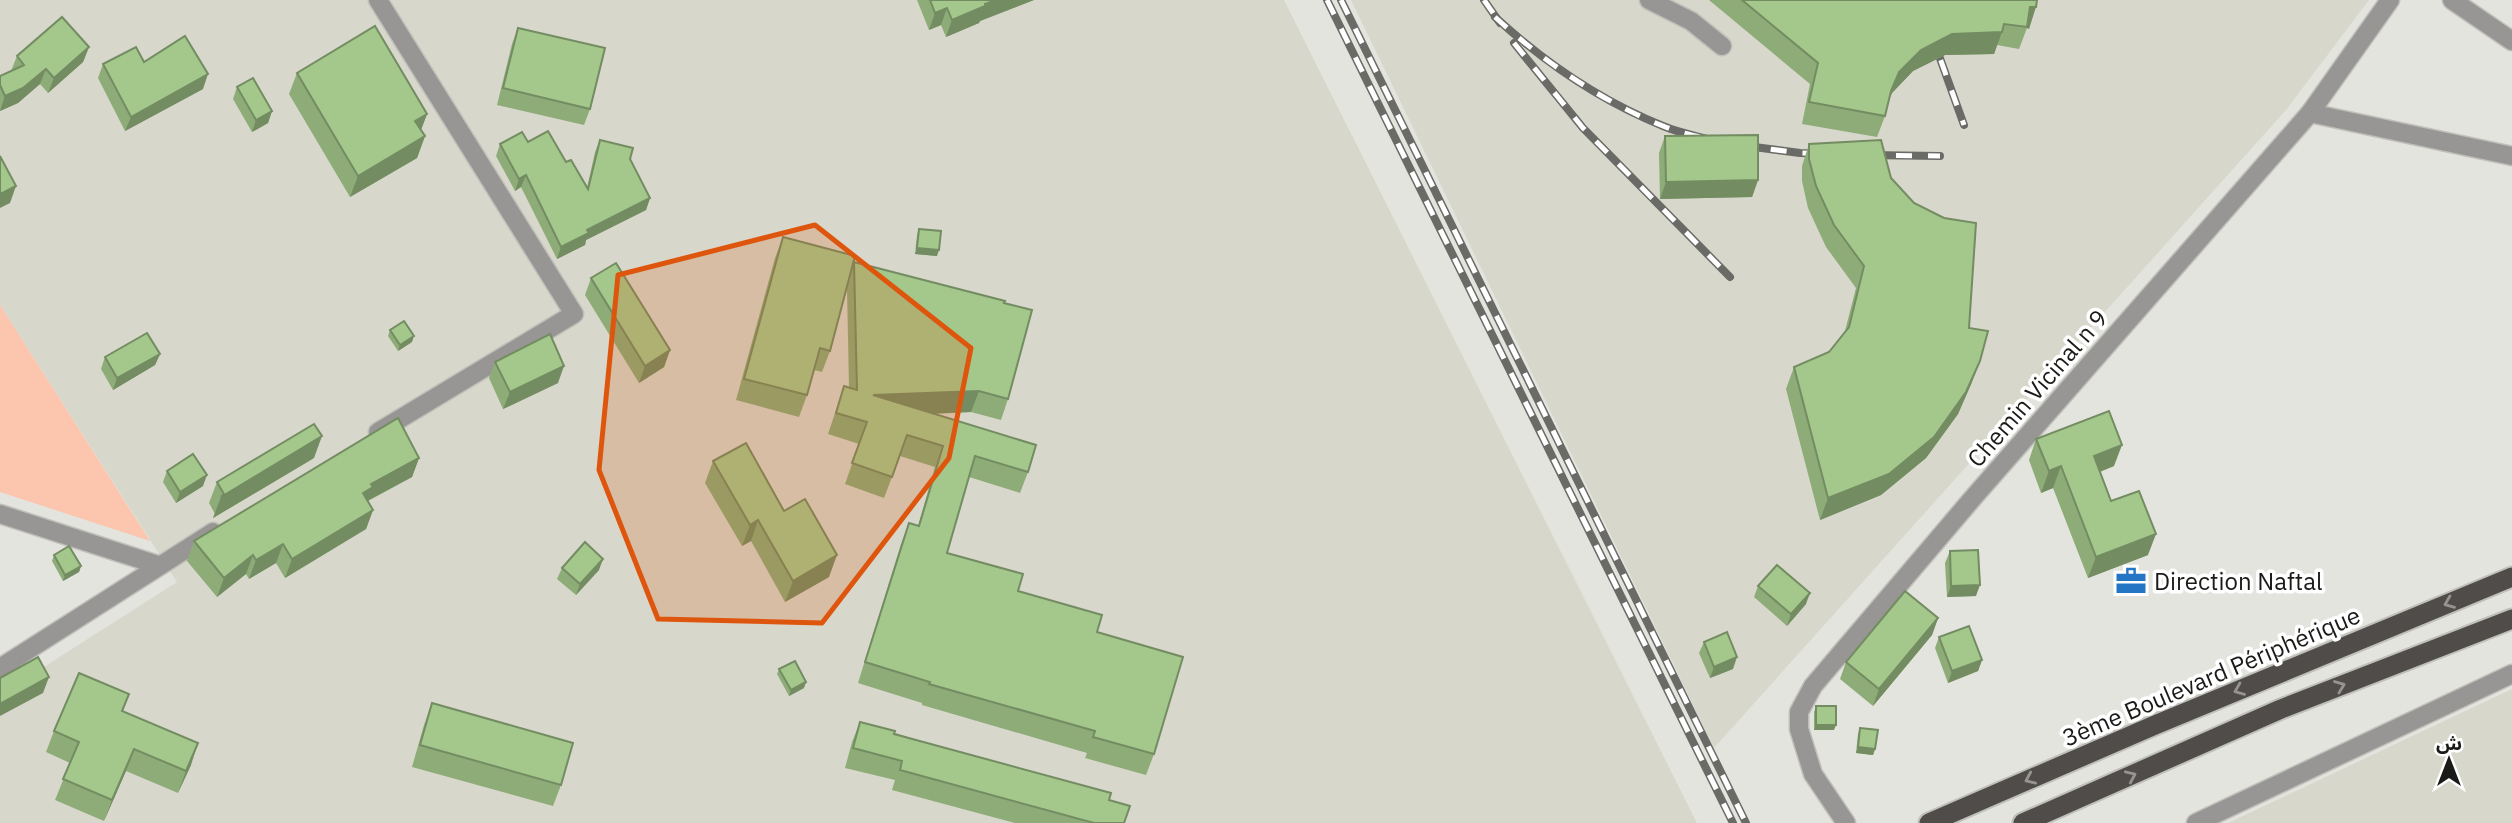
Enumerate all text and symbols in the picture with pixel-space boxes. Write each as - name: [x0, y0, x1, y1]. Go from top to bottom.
- street label: Chemin Vicinal n 9: [1960, 302, 2114, 474]
- office icon: Direction Naftal: [2114, 564, 2148, 598]
- place label: Direction Naftal: [2154, 565, 2323, 597]
- one-way arrow: [2444, 595, 2456, 609]
- street label: 3ème Boulevard Périphérique: [2057, 599, 2365, 753]
- one-way arrow: [2333, 681, 2345, 695]
- one-way arrow: [2233, 682, 2246, 696]
- north arrow: [2414, 725, 2484, 795]
- text: ش: [2436, 731, 2462, 755]
- one-way arrow: [2123, 770, 2136, 784]
- one-way arrow: [2024, 771, 2037, 785]

